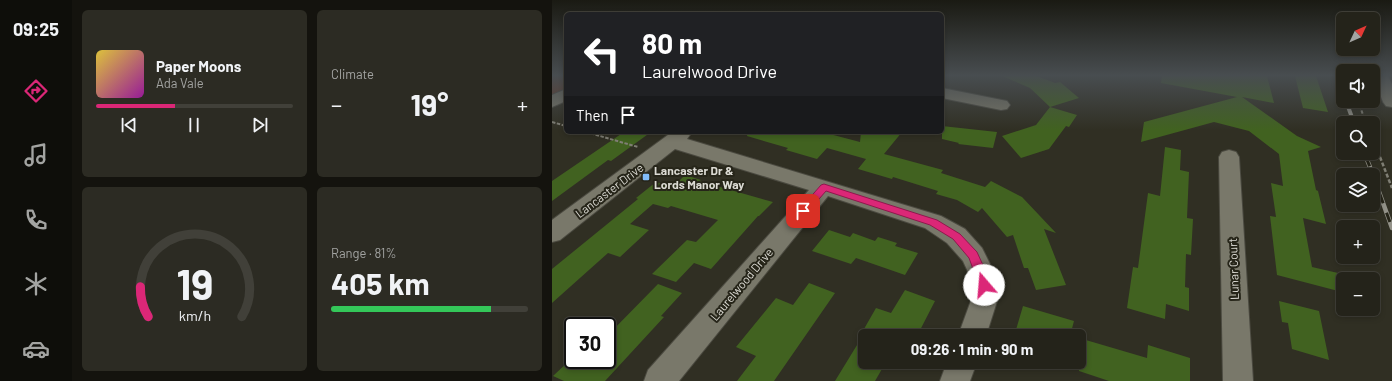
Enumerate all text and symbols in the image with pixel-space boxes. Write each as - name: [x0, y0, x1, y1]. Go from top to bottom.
- north arrow: [1336, 12, 1380, 56]
- map controls: [1336, 12, 1380, 316]
- text: 09:25: [13, 18, 59, 40]
- text: 80 m: [642, 26, 702, 60]
- icon: left: [576, 28, 628, 80]
- text: Paper Moons: [156, 57, 241, 75]
- text: Laurelwood Drive: [642, 60, 777, 82]
- button: sound: [1336, 64, 1380, 108]
- text: Climate: [331, 66, 374, 82]
- text: Ada Vale: [156, 75, 204, 91]
- icon: directions: [22, 77, 50, 105]
- text: 19°: [411, 86, 448, 122]
- text: −: [331, 91, 342, 117]
- text: +: [517, 91, 528, 117]
- icon: arrive: [617, 104, 639, 126]
- text: Then: [576, 106, 609, 124]
- icon: previous: [118, 114, 140, 136]
- icon: pause: [183, 114, 205, 136]
- icon: next: [249, 114, 271, 136]
- button: search: [1336, 116, 1380, 160]
- icon: music: [22, 141, 50, 169]
- street label: Lancaster Drive: [572, 160, 646, 220]
- place label: Lancaster Dr & Lords Manor Way: [654, 163, 744, 191]
- button: layers: [1336, 168, 1380, 212]
- marker: Lancaster Dr & Lords Manor Way: [641, 172, 651, 182]
- pin: [786, 194, 820, 228]
- icon: arrive: [792, 200, 814, 222]
- icon: phone: [22, 206, 50, 234]
- button: +: [1336, 220, 1380, 264]
- street label: Lunar Court: [1225, 238, 1241, 300]
- text: Range · 81%: [331, 245, 396, 261]
- street label: Laurelwood Drive: [707, 245, 775, 323]
- text: 19: [176, 258, 213, 308]
- position arrow: [963, 264, 1005, 306]
- text: 405 km: [331, 265, 429, 301]
- icon: climate: [22, 270, 50, 298]
- button: −: [1336, 272, 1380, 316]
- text: km/h: [178, 306, 211, 323]
- speed limit sign: 30: [564, 317, 616, 369]
- icon: car: [22, 335, 50, 363]
- text: 09:26 · 1 min · 90 m: [911, 340, 1033, 358]

